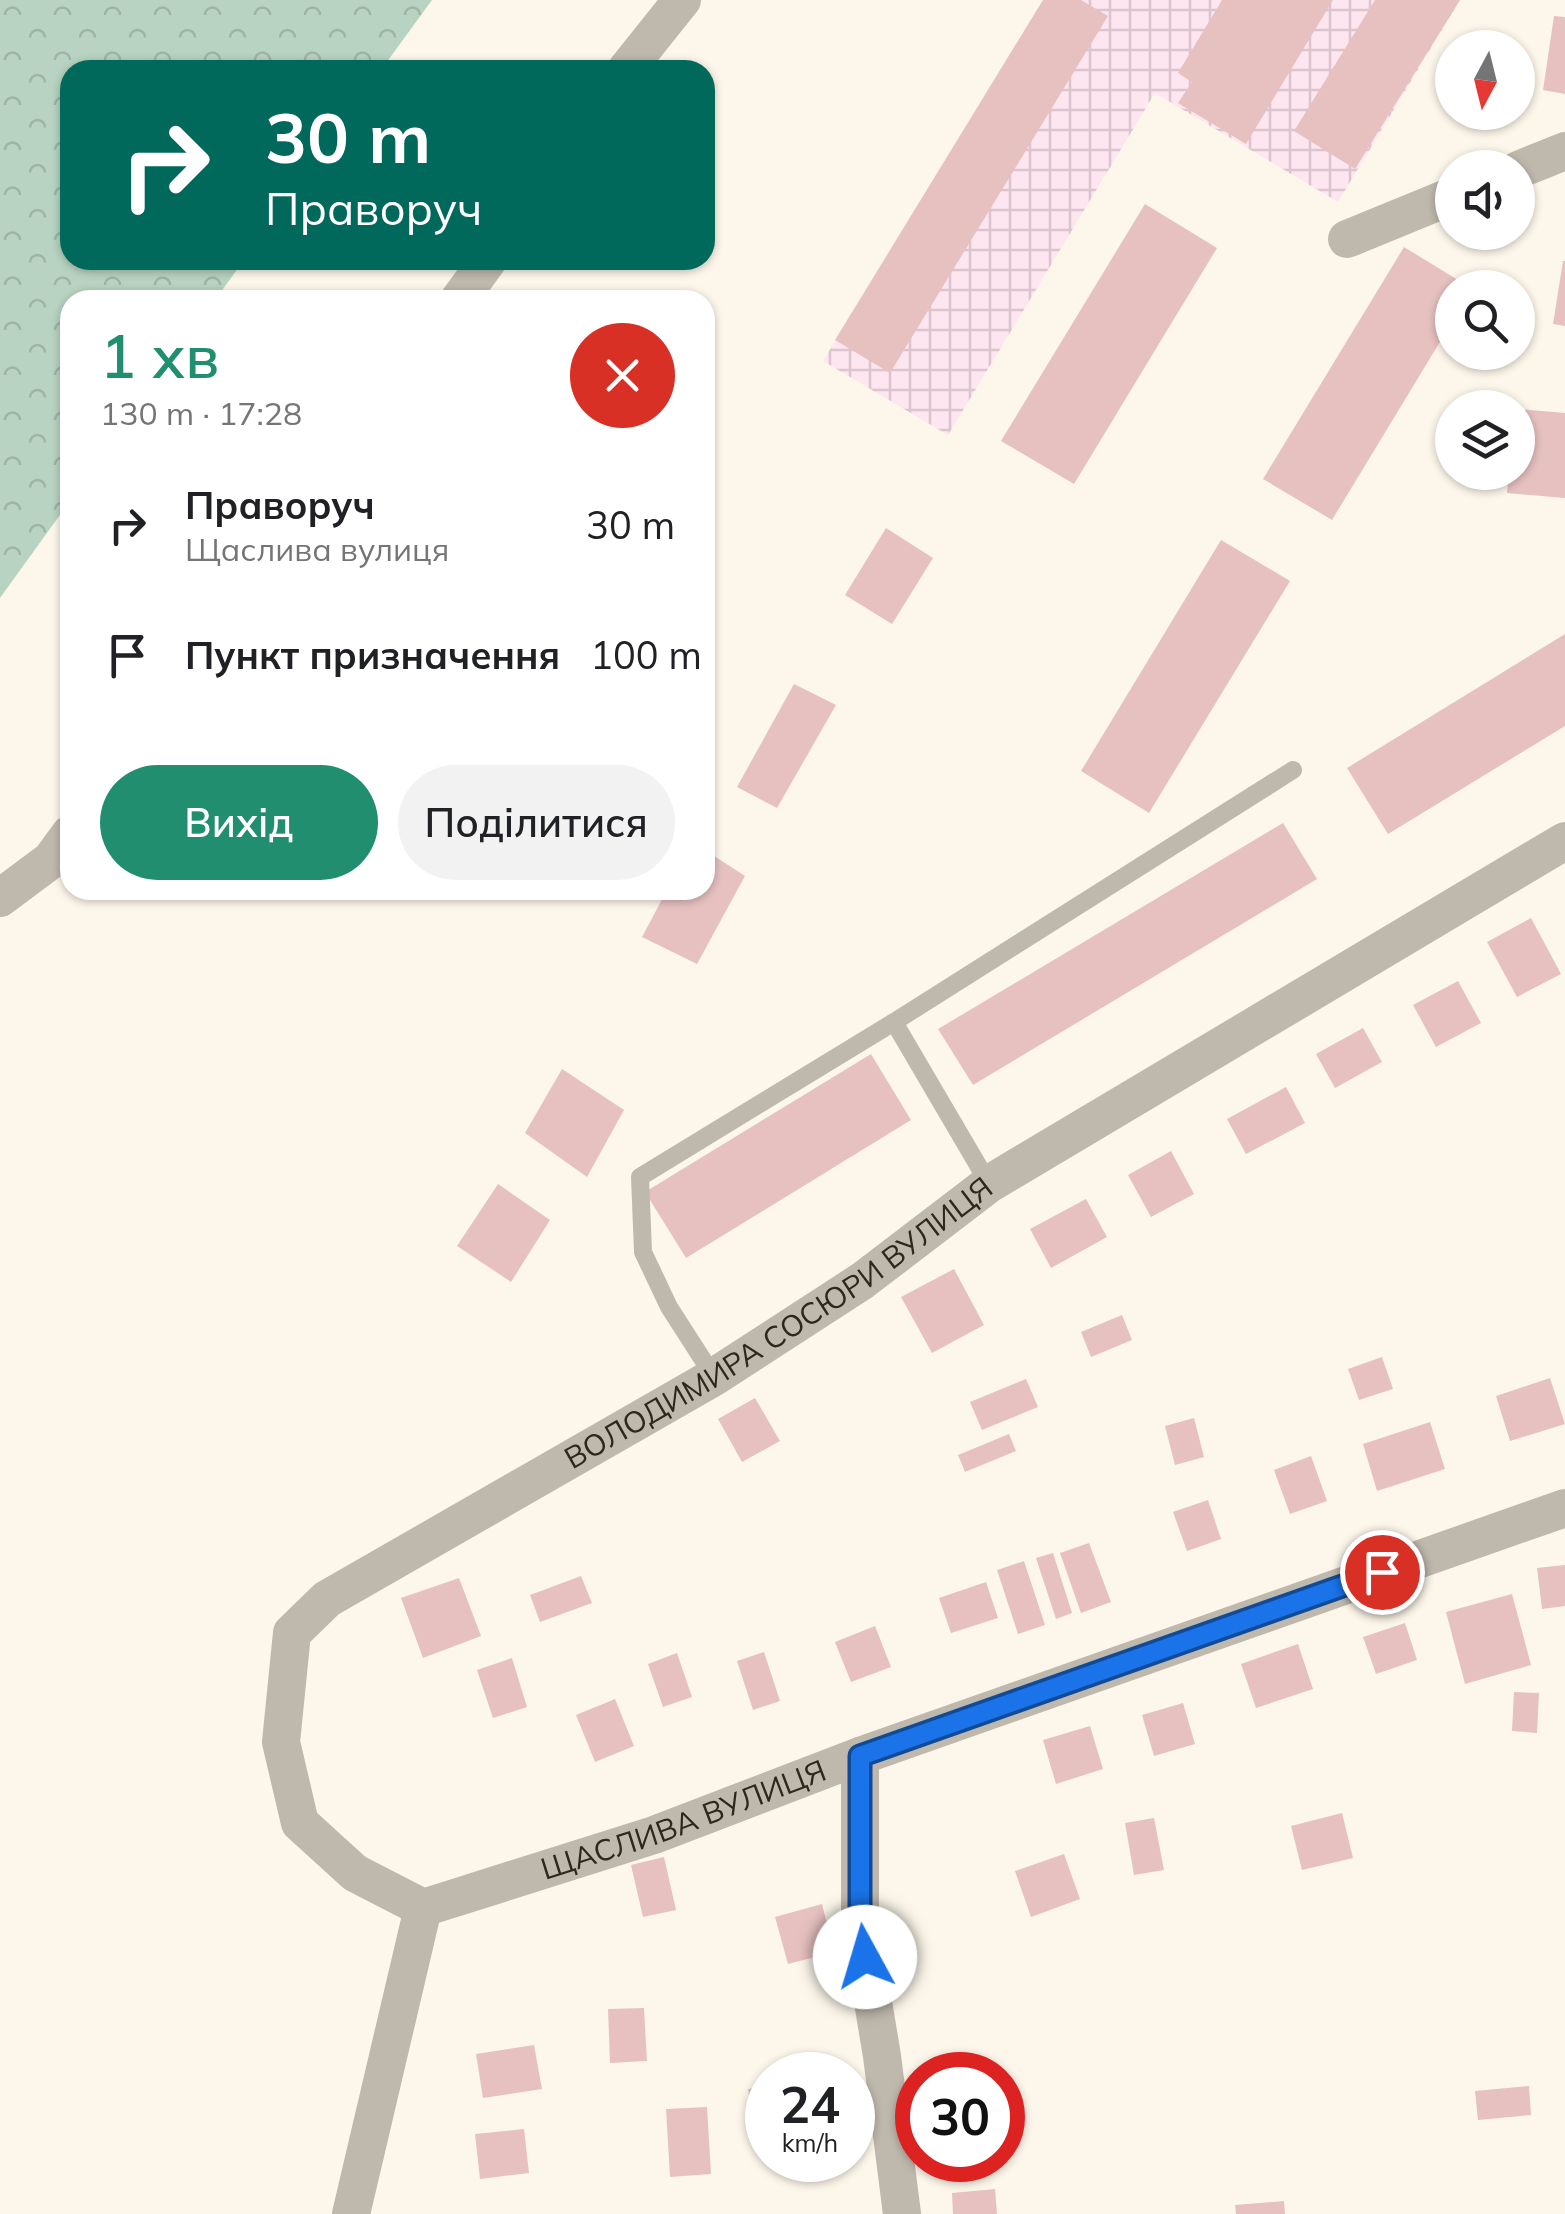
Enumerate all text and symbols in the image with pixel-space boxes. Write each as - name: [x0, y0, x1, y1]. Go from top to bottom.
- north arrow: [1435, 30, 1535, 130]
- map controls: [1435, 30, 1535, 490]
- text: 30 m: [265, 93, 431, 181]
- icon: right: [100, 100, 230, 230]
- button: sound: [1435, 150, 1535, 250]
- text: Праворуч: [265, 180, 482, 236]
- button: search: [1435, 270, 1535, 370]
- text: 1 хв: [100, 318, 219, 393]
- button: close: [570, 323, 675, 428]
- button: layers: [1435, 390, 1535, 490]
- text: 130 m · 17:28: [100, 393, 302, 433]
- text: Праворуч: [185, 481, 375, 529]
- icon: right: [100, 498, 155, 553]
- text: 30 m: [586, 501, 675, 549]
- text: Щаслива вулиця: [185, 529, 449, 569]
- icon: arrive: [100, 628, 155, 683]
- text: Пункт призначення: [185, 631, 560, 679]
- text: 100 m: [590, 631, 702, 679]
- button: Вихід: [100, 765, 378, 880]
- button: Поділитися: [398, 765, 675, 880]
- street label: ВОЛОДИМИРА СОСЮРИ ВУЛИЦЯ: [557, 1168, 1000, 1477]
- pin: [1340, 1530, 1425, 1615]
- icon: arrive: [1355, 1545, 1410, 1600]
- street label: ЩАСЛИВА ВУЛИЦЯ: [536, 1751, 831, 1888]
- position arrow: [813, 1905, 917, 2009]
- speed limit sign: 30: [895, 2052, 1025, 2182]
- text: 24: [780, 2073, 840, 2136]
- text: km/h: [782, 2127, 838, 2158]

